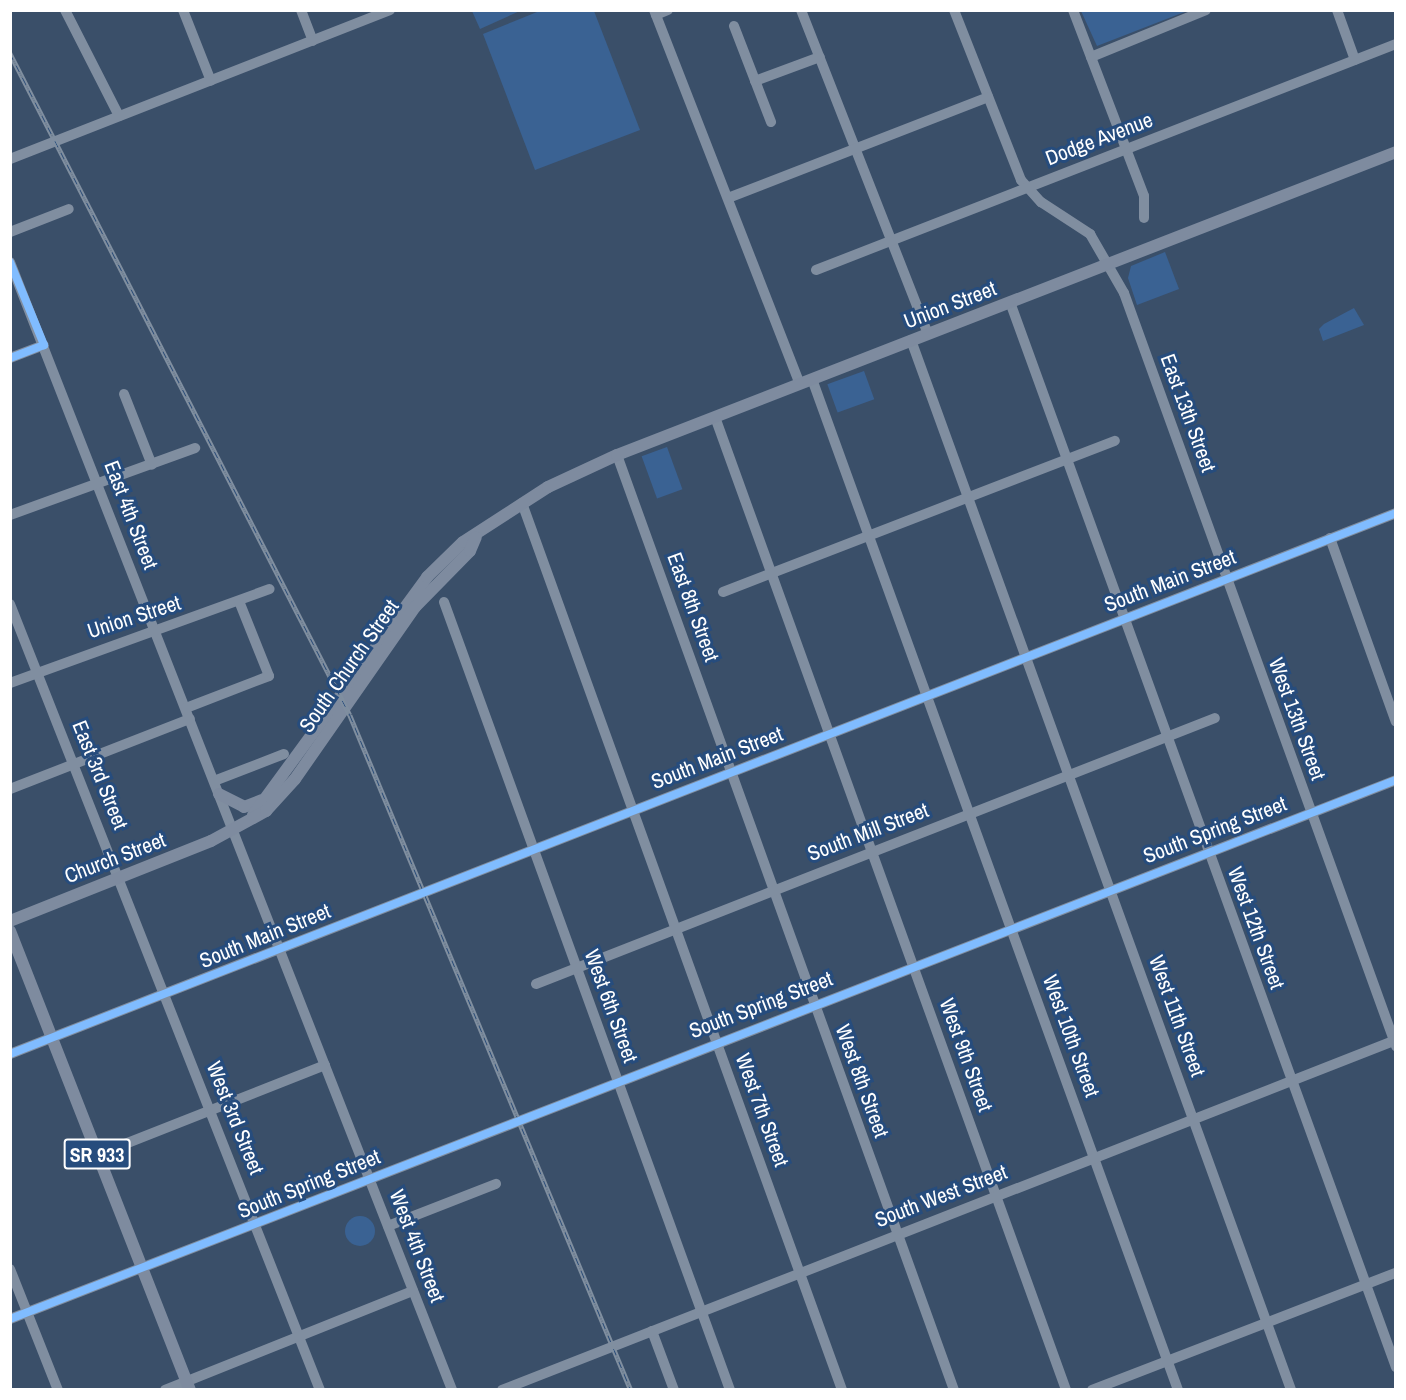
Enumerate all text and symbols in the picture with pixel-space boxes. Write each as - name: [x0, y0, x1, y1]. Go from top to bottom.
- street label: Dodge Avenue: [1041, 107, 1157, 171]
- street label: Union Street: [900, 276, 1000, 334]
- street label: East 13th Street: [1155, 351, 1221, 475]
- street label: East 4th Street: [99, 457, 163, 573]
- street label: South Main Street: [1101, 544, 1239, 618]
- street label: East 8th Street: [662, 549, 724, 665]
- street label: Union Street: [84, 590, 184, 644]
- street label: South Church Street: [294, 595, 404, 737]
- street label: West 13th Street: [1263, 655, 1331, 783]
- street label: East 3rd Street: [67, 717, 133, 833]
- street label: South Main Street: [648, 721, 786, 795]
- street label: South Spring Street: [1140, 791, 1290, 869]
- street label: South Mill Street: [804, 797, 932, 867]
- street label: Church Street: [61, 827, 169, 889]
- street label: West 12th Street: [1222, 864, 1290, 992]
- street label: South Main Street: [196, 898, 334, 974]
- street label: West 6th Street: [579, 946, 643, 1066]
- street label: West 11th Street: [1143, 952, 1211, 1080]
- street label: South Spring Street: [686, 966, 836, 1044]
- street label: West 10th Street: [1037, 972, 1105, 1100]
- street label: West 9th Street: [934, 995, 998, 1115]
- street label: West 8th Street: [830, 1021, 894, 1141]
- street label: West 7th Street: [730, 1050, 794, 1170]
- street label: West 3rd Street: [201, 1058, 269, 1178]
- road number: SR 933: [63, 1137, 132, 1171]
- street label: South Spring Street: [234, 1144, 384, 1224]
- street label: South West Street: [871, 1159, 1011, 1233]
- street label: West 4th Street: [384, 1186, 450, 1306]

